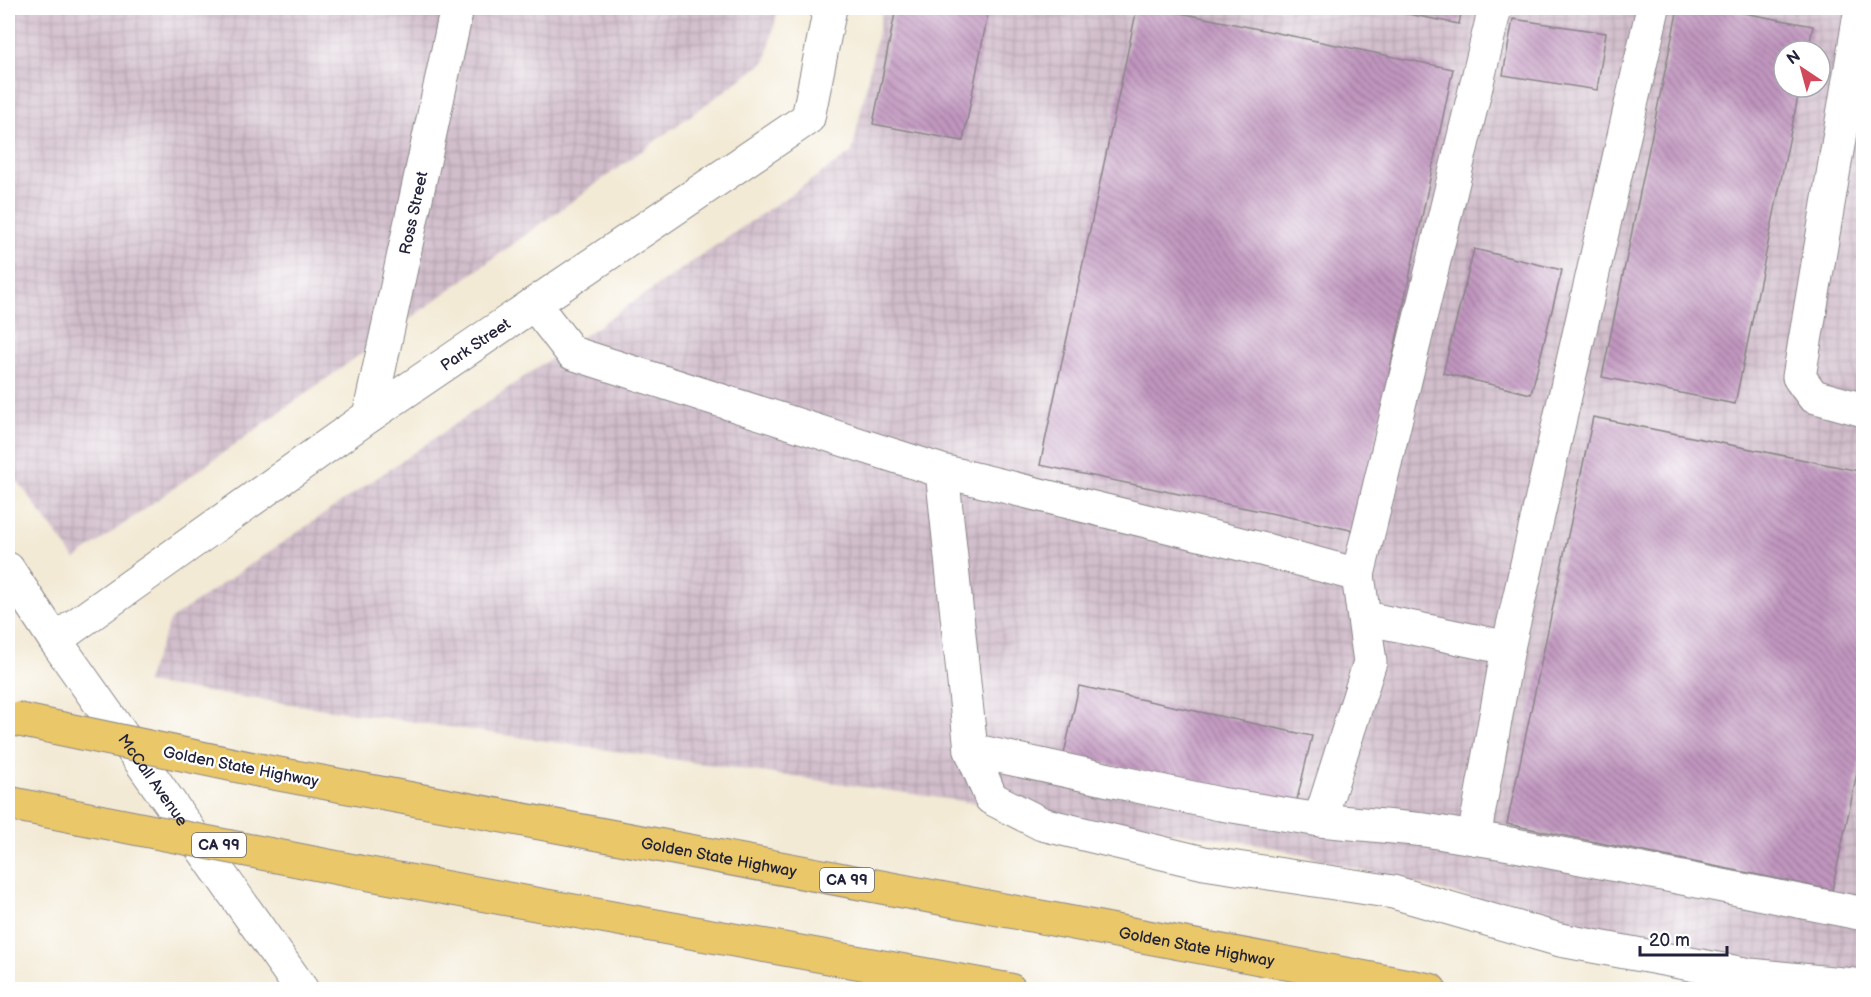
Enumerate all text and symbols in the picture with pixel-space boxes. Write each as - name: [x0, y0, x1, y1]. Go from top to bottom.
- north arrow: [1772, 39, 1832, 99]
- text: N: [1784, 47, 1805, 69]
- street label: Ross Street: [396, 170, 433, 256]
- street label: Park Street: [438, 315, 515, 376]
- street label: McCall Avenue: [113, 731, 191, 830]
- street label: Golden State Highway: [161, 743, 321, 792]
- road number: CA 99: [192, 833, 246, 857]
- street label: Golden State Highway: [639, 834, 799, 882]
- road number: CA 99: [820, 868, 874, 892]
- scale bar: [1640, 919, 1727, 957]
- street label: Golden State Highway: [1117, 924, 1277, 972]
- text: 20 m: [1649, 930, 1690, 951]

